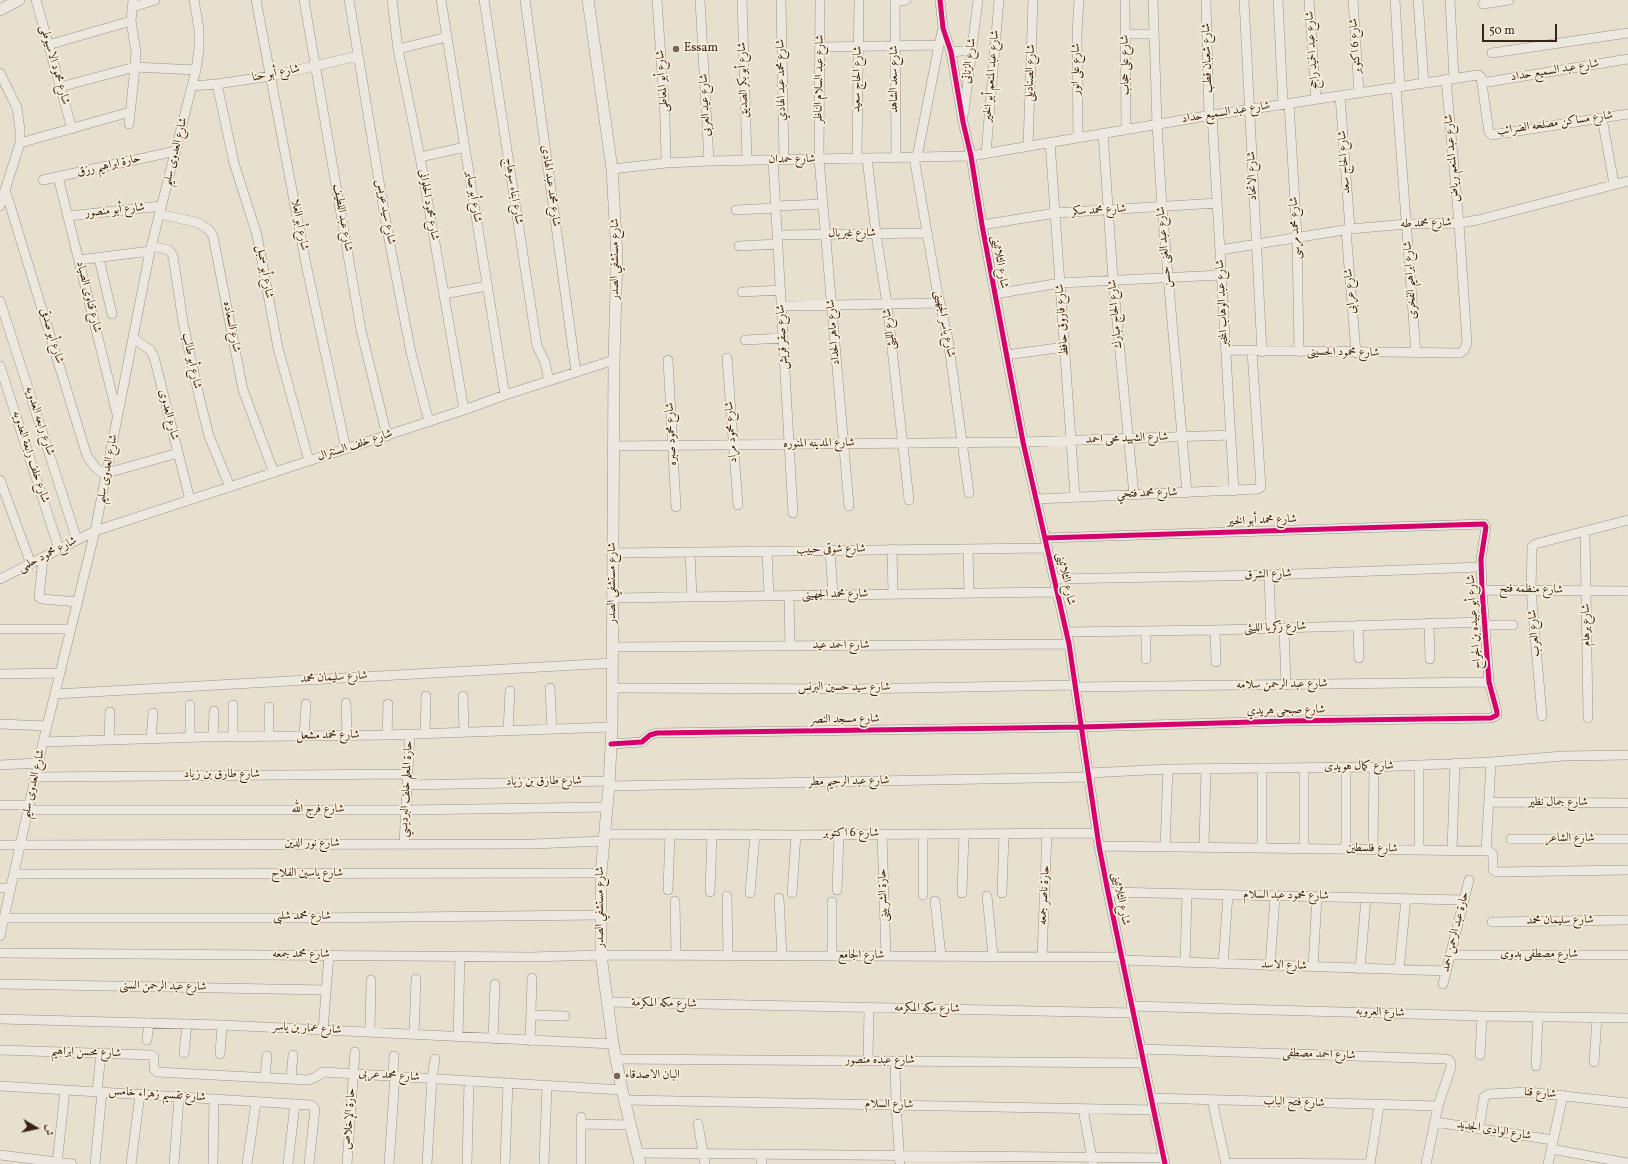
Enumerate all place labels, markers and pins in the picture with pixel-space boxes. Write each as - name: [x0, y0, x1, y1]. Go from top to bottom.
- place label: Essam: [684, 42, 718, 56]
- marker: Essam: [671, 44, 681, 54]
- place label: البان الاصدقاء: [625, 1069, 680, 1083]
- marker: البان الاصدقاء: [612, 1071, 622, 1081]

